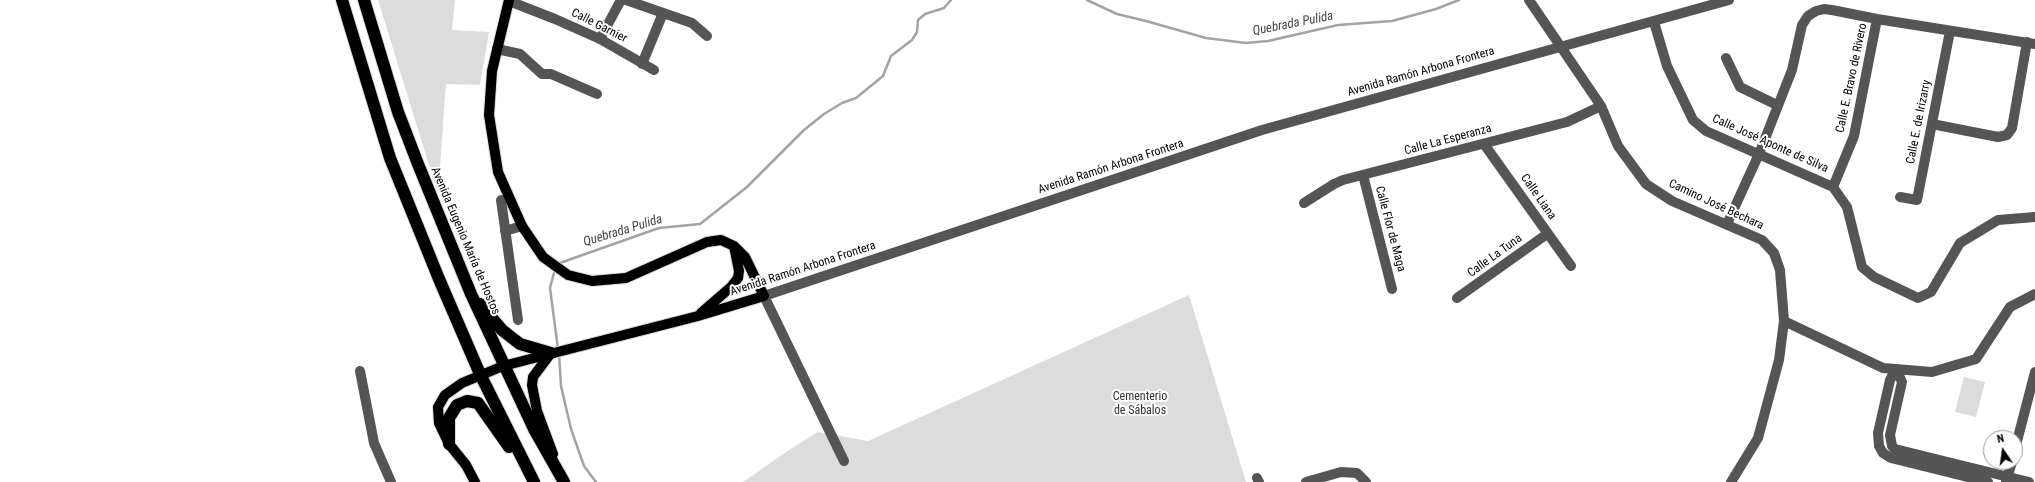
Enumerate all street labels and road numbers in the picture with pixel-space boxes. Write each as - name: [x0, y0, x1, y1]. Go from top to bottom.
- street label: Calle Garnier: [569, 6, 629, 46]
- street label: Calle E. Bravo de Rivero: [1833, 22, 1871, 134]
- street label: Avenida Ramón Arbona Frontera: [1346, 44, 1496, 100]
- street label: Calle E. de Irizarry: [1904, 79, 1934, 165]
- street label: Calle José Aponte de Silva: [1710, 112, 1830, 176]
- street label: Calle La Esperanza: [1403, 121, 1493, 159]
- street label: Avenida Ramón Arbona Frontera: [1036, 137, 1186, 197]
- street label: Avenida Eugenio María de Hostos: [427, 165, 503, 317]
- street label: Calle Liana: [1517, 171, 1559, 223]
- street label: Camino José Bechara: [1666, 177, 1766, 233]
- street label: Calle Flor de Maga: [1372, 185, 1408, 273]
- street label: Calle La Tuna: [1465, 231, 1525, 281]
- street label: Avenida Ramón Arbona Frontera: [728, 239, 878, 299]

